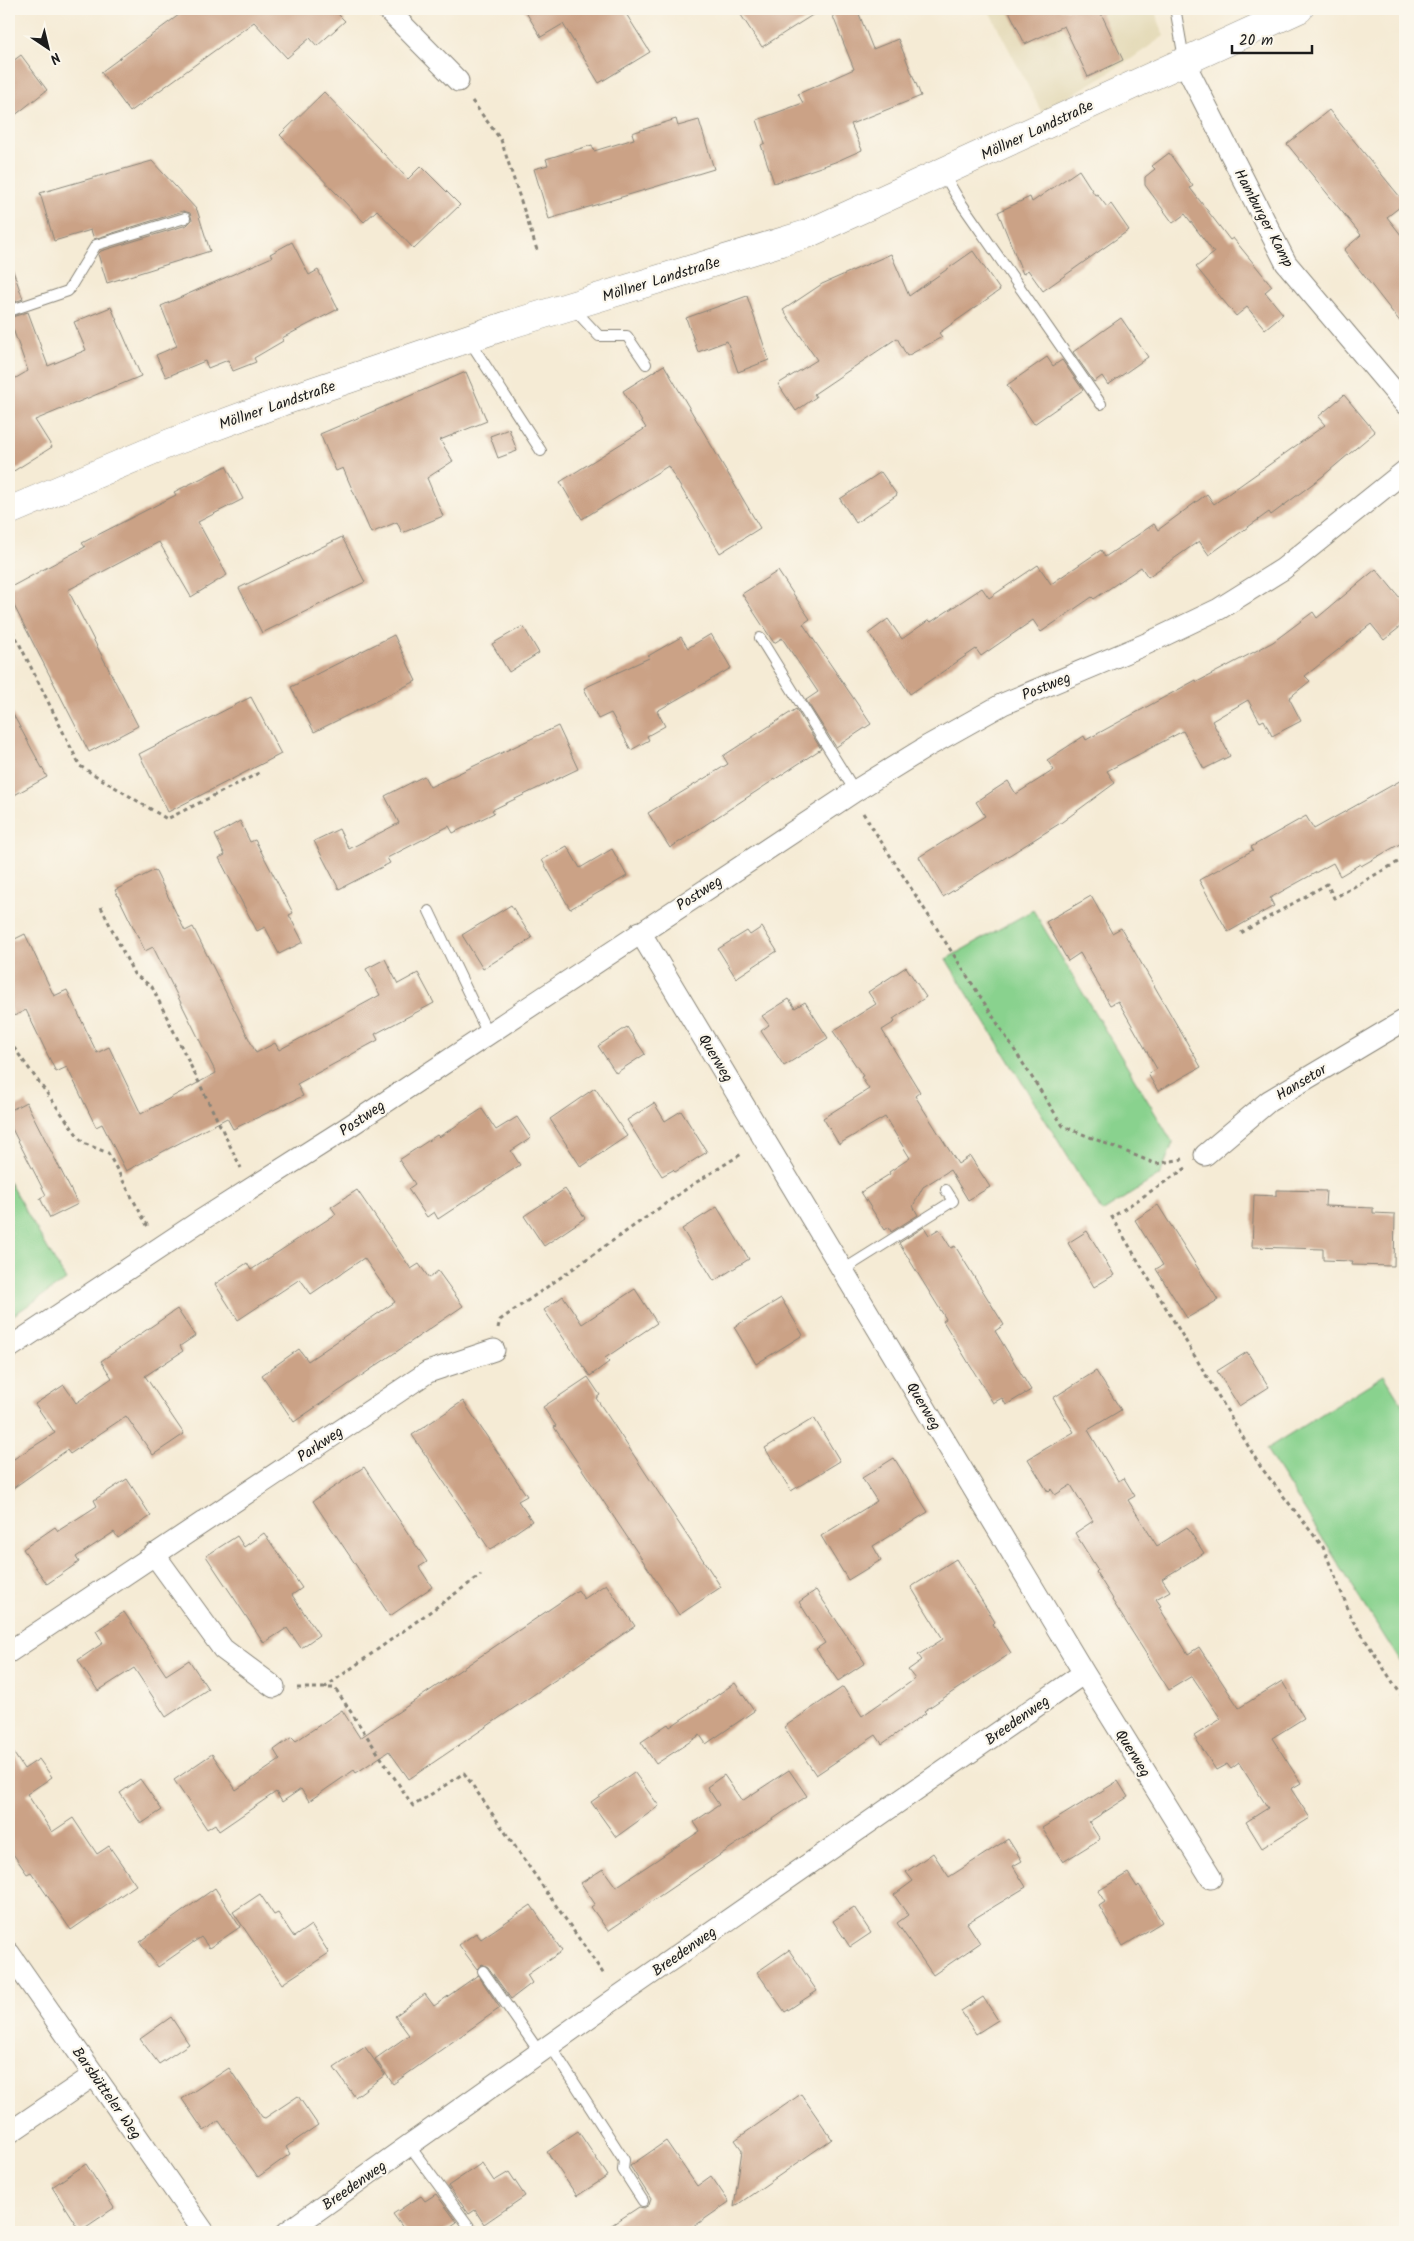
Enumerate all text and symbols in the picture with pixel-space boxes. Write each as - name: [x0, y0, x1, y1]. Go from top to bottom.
- north arrow: [22, 22, 72, 72]
- scale bar: [1232, 22, 1312, 54]
- text: 20 m: [1239, 29, 1273, 53]
- text: N: [45, 46, 65, 69]
- street label: Möllner Landstraße: [977, 94, 1098, 168]
- street label: Hamburger Kamp: [1227, 165, 1299, 272]
- street label: Möllner Landstraße: [599, 251, 723, 309]
- street label: Möllner Landstraße: [216, 375, 339, 437]
- street label: Postweg: [1018, 666, 1075, 708]
- street label: Postweg: [672, 870, 728, 918]
- street label: Querweg: [691, 1030, 739, 1087]
- street label: Hansetor: [1271, 1058, 1332, 1108]
- street label: Postweg: [335, 1095, 390, 1143]
- street label: Querweg: [899, 1378, 947, 1435]
- street label: Parkweg: [293, 1421, 348, 1469]
- street label: Breedenweg: [980, 1690, 1055, 1752]
- street label: Querweg: [1108, 1725, 1156, 1782]
- street label: Breedenweg: [647, 1921, 722, 1983]
- street label: Barsbütteler Weg: [65, 2042, 147, 2145]
- street label: Breedenweg: [317, 2155, 392, 2217]

